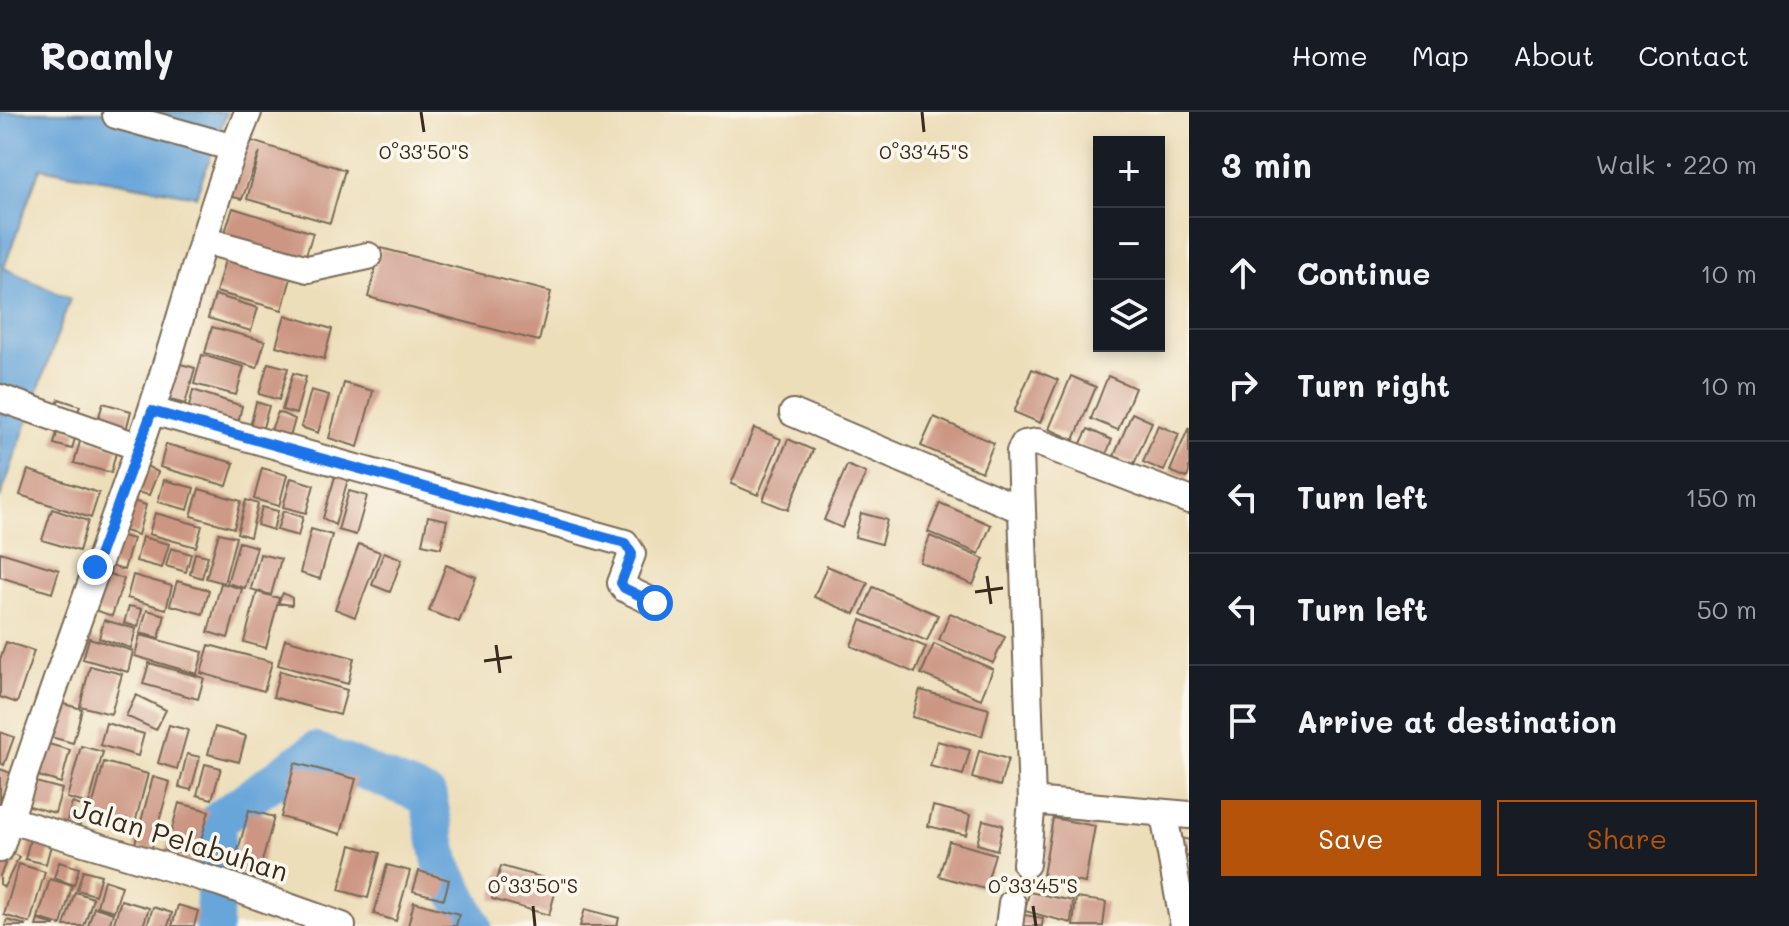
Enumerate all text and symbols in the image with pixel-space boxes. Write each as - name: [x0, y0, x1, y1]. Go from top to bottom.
- text: Roamly: [40, 30, 174, 80]
- text: Home: [1292, 37, 1368, 73]
- text: Map: [1412, 37, 1469, 73]
- text: About: [1513, 37, 1594, 73]
- text: Contact: [1638, 37, 1749, 73]
- map controls: [1093, 136, 1165, 352]
- button: +: [1093, 136, 1165, 208]
- text: 0°33'50"S: [379, 138, 469, 164]
- text: 0°33'45"S: [879, 138, 969, 164]
- text: 3 min: [1221, 142, 1312, 187]
- text: Walk · 220 m: [1596, 147, 1757, 181]
- button: −: [1093, 208, 1165, 280]
- icon: ahead: [1221, 251, 1265, 295]
- text: Continue: [1297, 253, 1430, 293]
- text: 10 m: [1700, 256, 1757, 290]
- button: layers: [1093, 280, 1165, 352]
- icon: right: [1221, 363, 1265, 407]
- text: Turn right: [1297, 365, 1450, 405]
- text: 10 m: [1700, 368, 1757, 402]
- icon: left: [1221, 475, 1265, 519]
- text: Turn left: [1297, 477, 1428, 517]
- text: 150 m: [1685, 480, 1757, 514]
- route end: [77, 549, 113, 585]
- route start: [637, 585, 673, 621]
- icon: left: [1221, 587, 1265, 631]
- text: Turn left: [1297, 589, 1428, 629]
- text: 50 m: [1697, 592, 1757, 626]
- icon: arrive: [1221, 699, 1265, 743]
- text: Arrive at destination: [1297, 701, 1617, 741]
- street label: Jalan Pelabuhan: [69, 789, 293, 889]
- button: Save: [1221, 800, 1481, 876]
- button: Share: [1497, 800, 1757, 876]
- text: 0°33'50"S: [488, 872, 578, 898]
- text: 0°33'45"S: [988, 872, 1078, 898]

